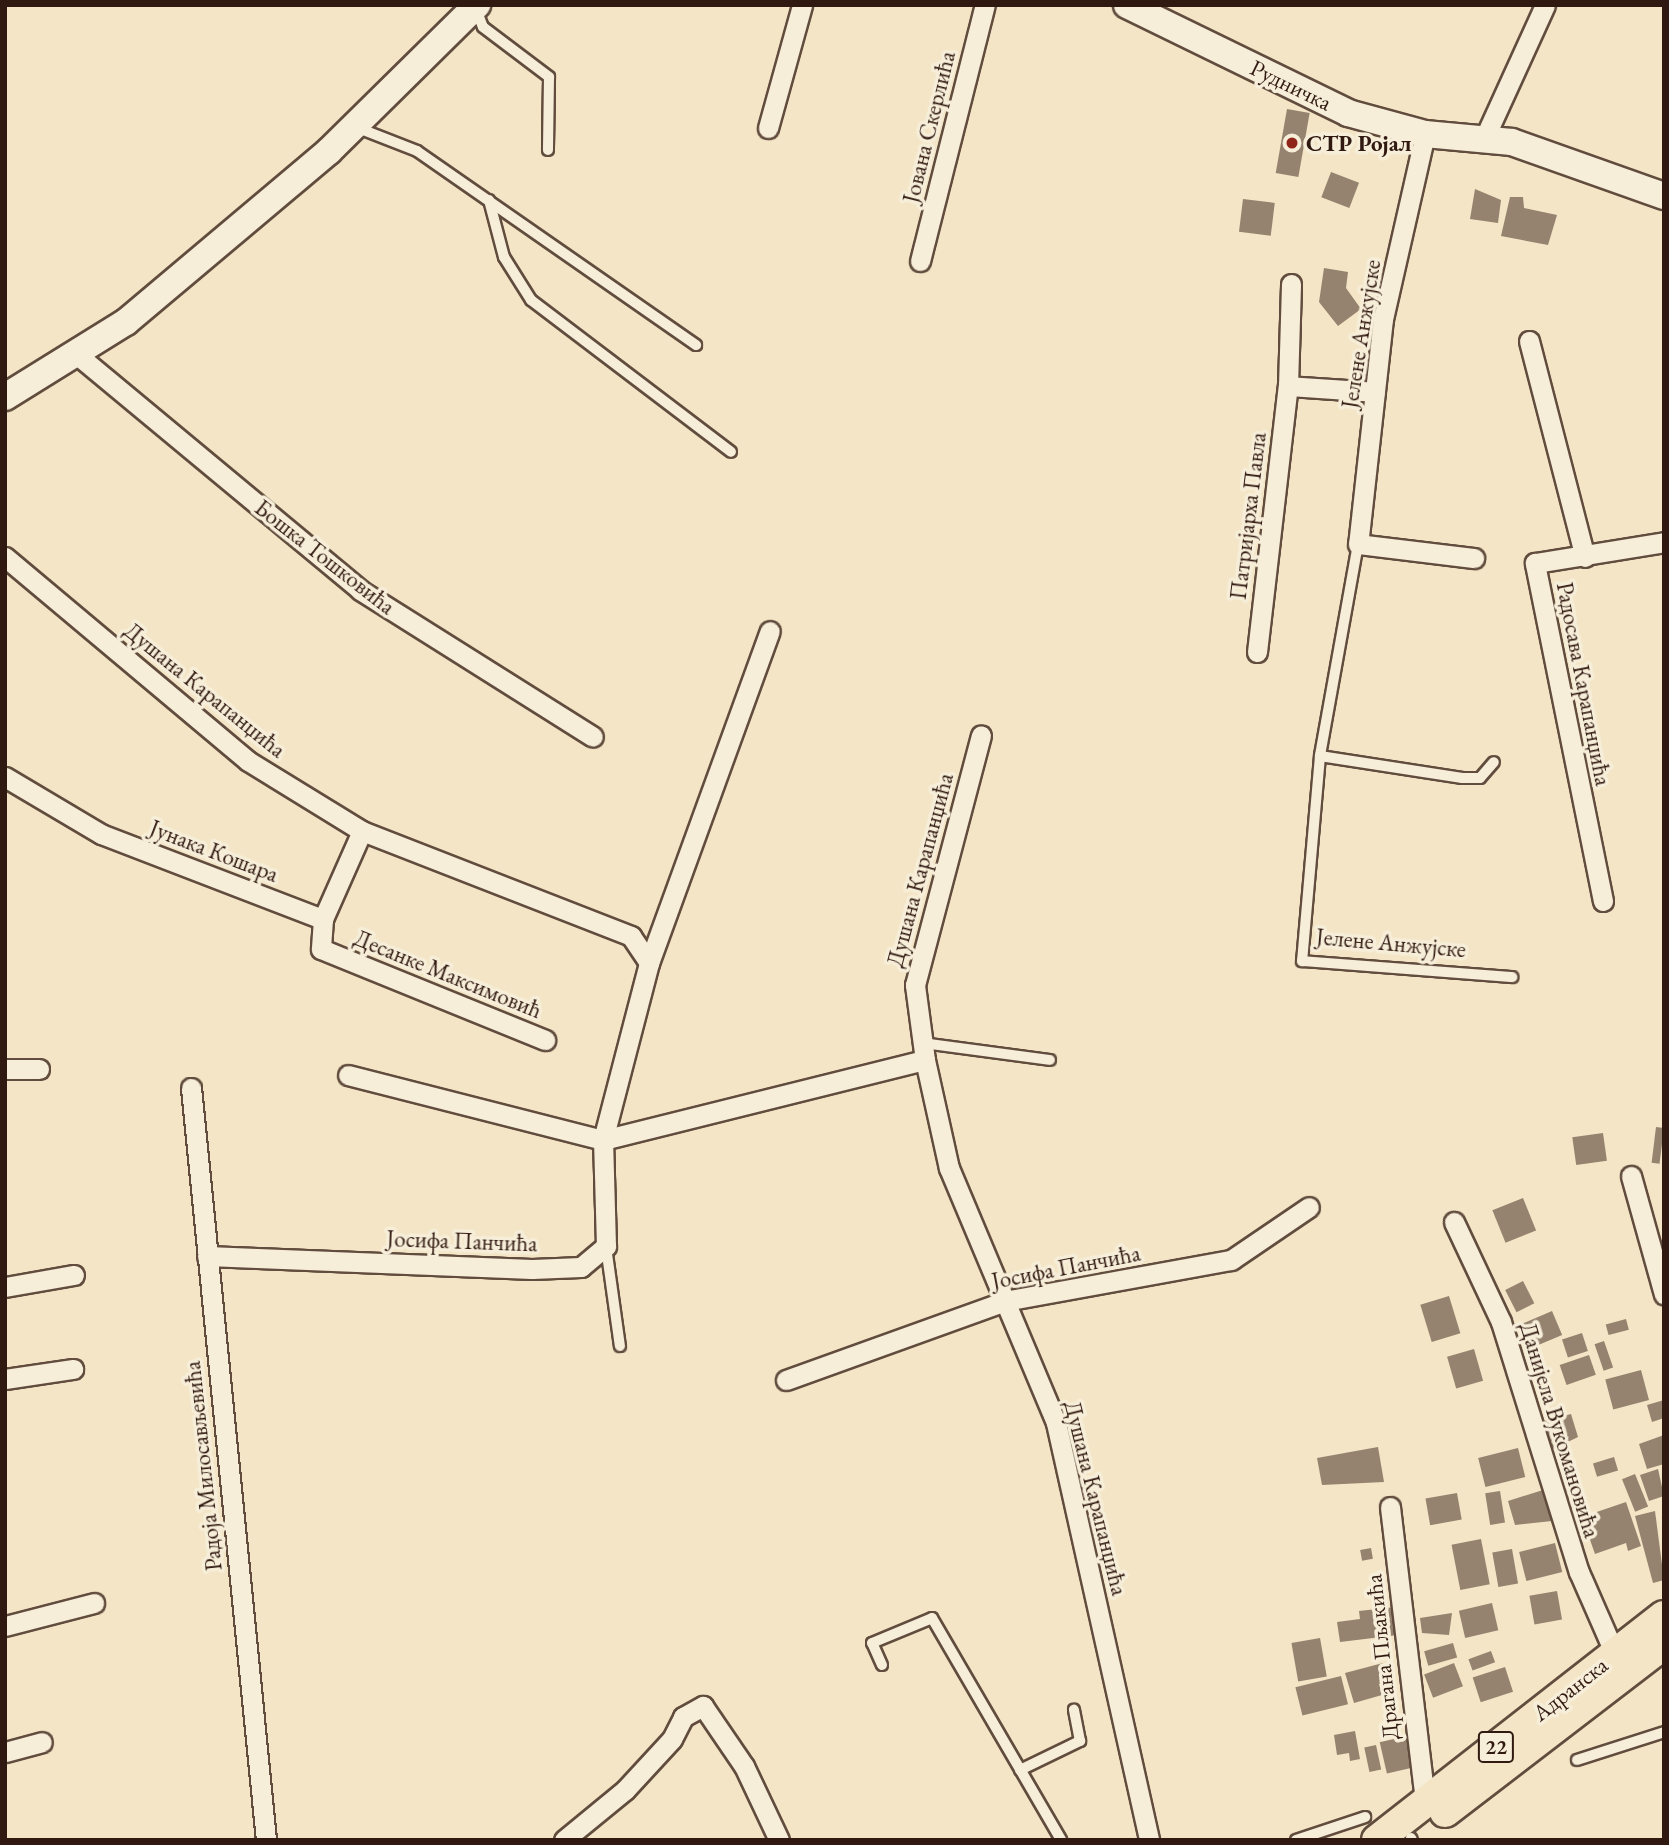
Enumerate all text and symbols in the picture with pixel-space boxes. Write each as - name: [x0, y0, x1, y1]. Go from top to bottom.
- street label: Јована Скерлића: [897, 48, 961, 206]
- street label: Рудничка: [1246, 54, 1336, 116]
- place label: СТР Ројал: [1306, 129, 1411, 157]
- marker: СТР Ројал: [1284, 135, 1300, 151]
- street label: Јелене Анжујске: [1336, 258, 1386, 410]
- street label: Патријарха Павла: [1224, 431, 1272, 601]
- street label: Бошка Тошковића: [249, 494, 401, 620]
- street label: Радосава Карапанџића: [1551, 580, 1617, 788]
- street label: Душана Карапанџића: [119, 616, 291, 764]
- street label: Душана Карапанџића: [881, 770, 959, 970]
- street label: Јунака Кошара: [146, 814, 282, 888]
- street label: Јелене Анжујске: [1315, 923, 1467, 963]
- street label: Десанке Максимовић: [350, 924, 546, 1024]
- street label: Јосифа Панчића: [386, 1225, 538, 1257]
- street label: Јосифа Панчића: [989, 1239, 1143, 1295]
- street label: Данијела Вукомановића: [1514, 1319, 1606, 1541]
- street label: Радоја Милосављевића: [178, 1360, 228, 1572]
- street label: Душана Карапанџића: [1058, 1398, 1134, 1598]
- street label: Драгана Пљакића: [1360, 1573, 1404, 1741]
- street label: Адранска: [1527, 1651, 1613, 1727]
- road number: 22: [1477, 1730, 1515, 1764]

